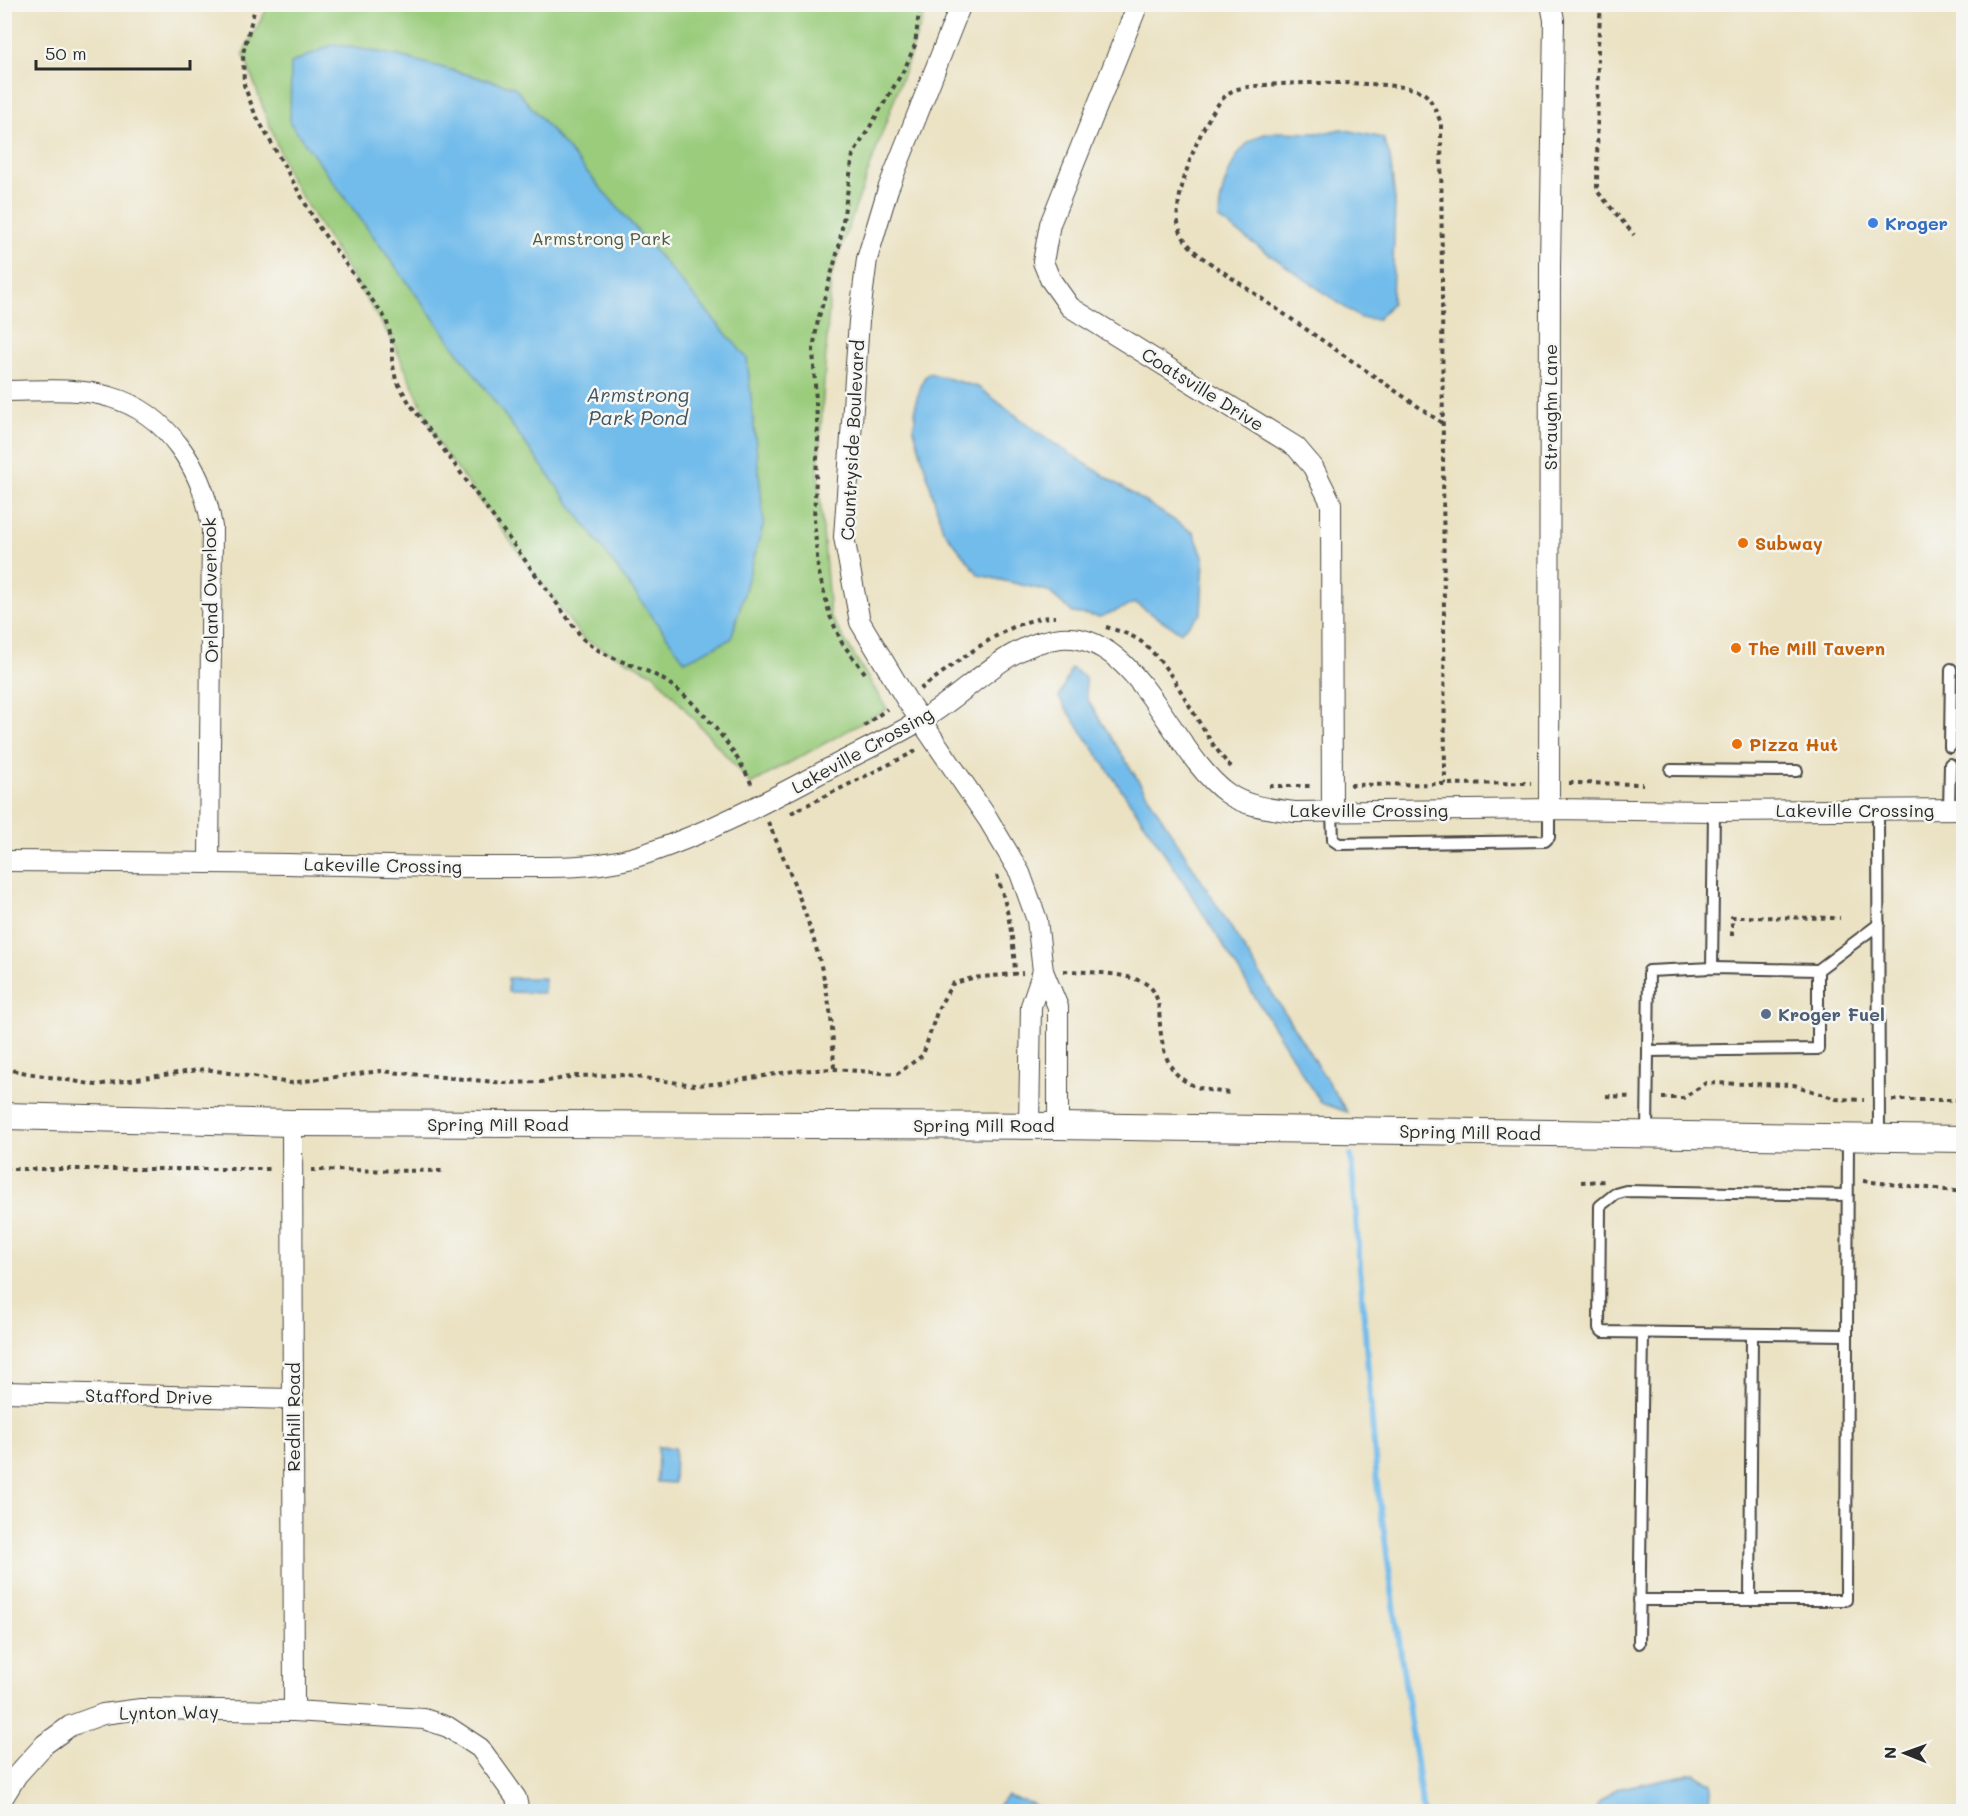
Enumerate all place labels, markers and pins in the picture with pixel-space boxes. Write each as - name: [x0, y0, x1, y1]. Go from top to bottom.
- place label: Kroger: [1885, 211, 1948, 235]
- marker: Kroger: [1866, 216, 1880, 230]
- place label: Subway: [1755, 531, 1823, 555]
- marker: Subway: [1736, 536, 1750, 550]
- place label: The Mill Tavern: [1748, 636, 1885, 660]
- marker: The Mill Tavern: [1729, 641, 1743, 655]
- place label: Pizza Hut: [1749, 732, 1838, 756]
- marker: Pizza Hut: [1730, 737, 1744, 751]
- place label: Kroger Fuel: [1778, 1002, 1885, 1026]
- marker: Kroger Fuel: [1759, 1007, 1773, 1021]

